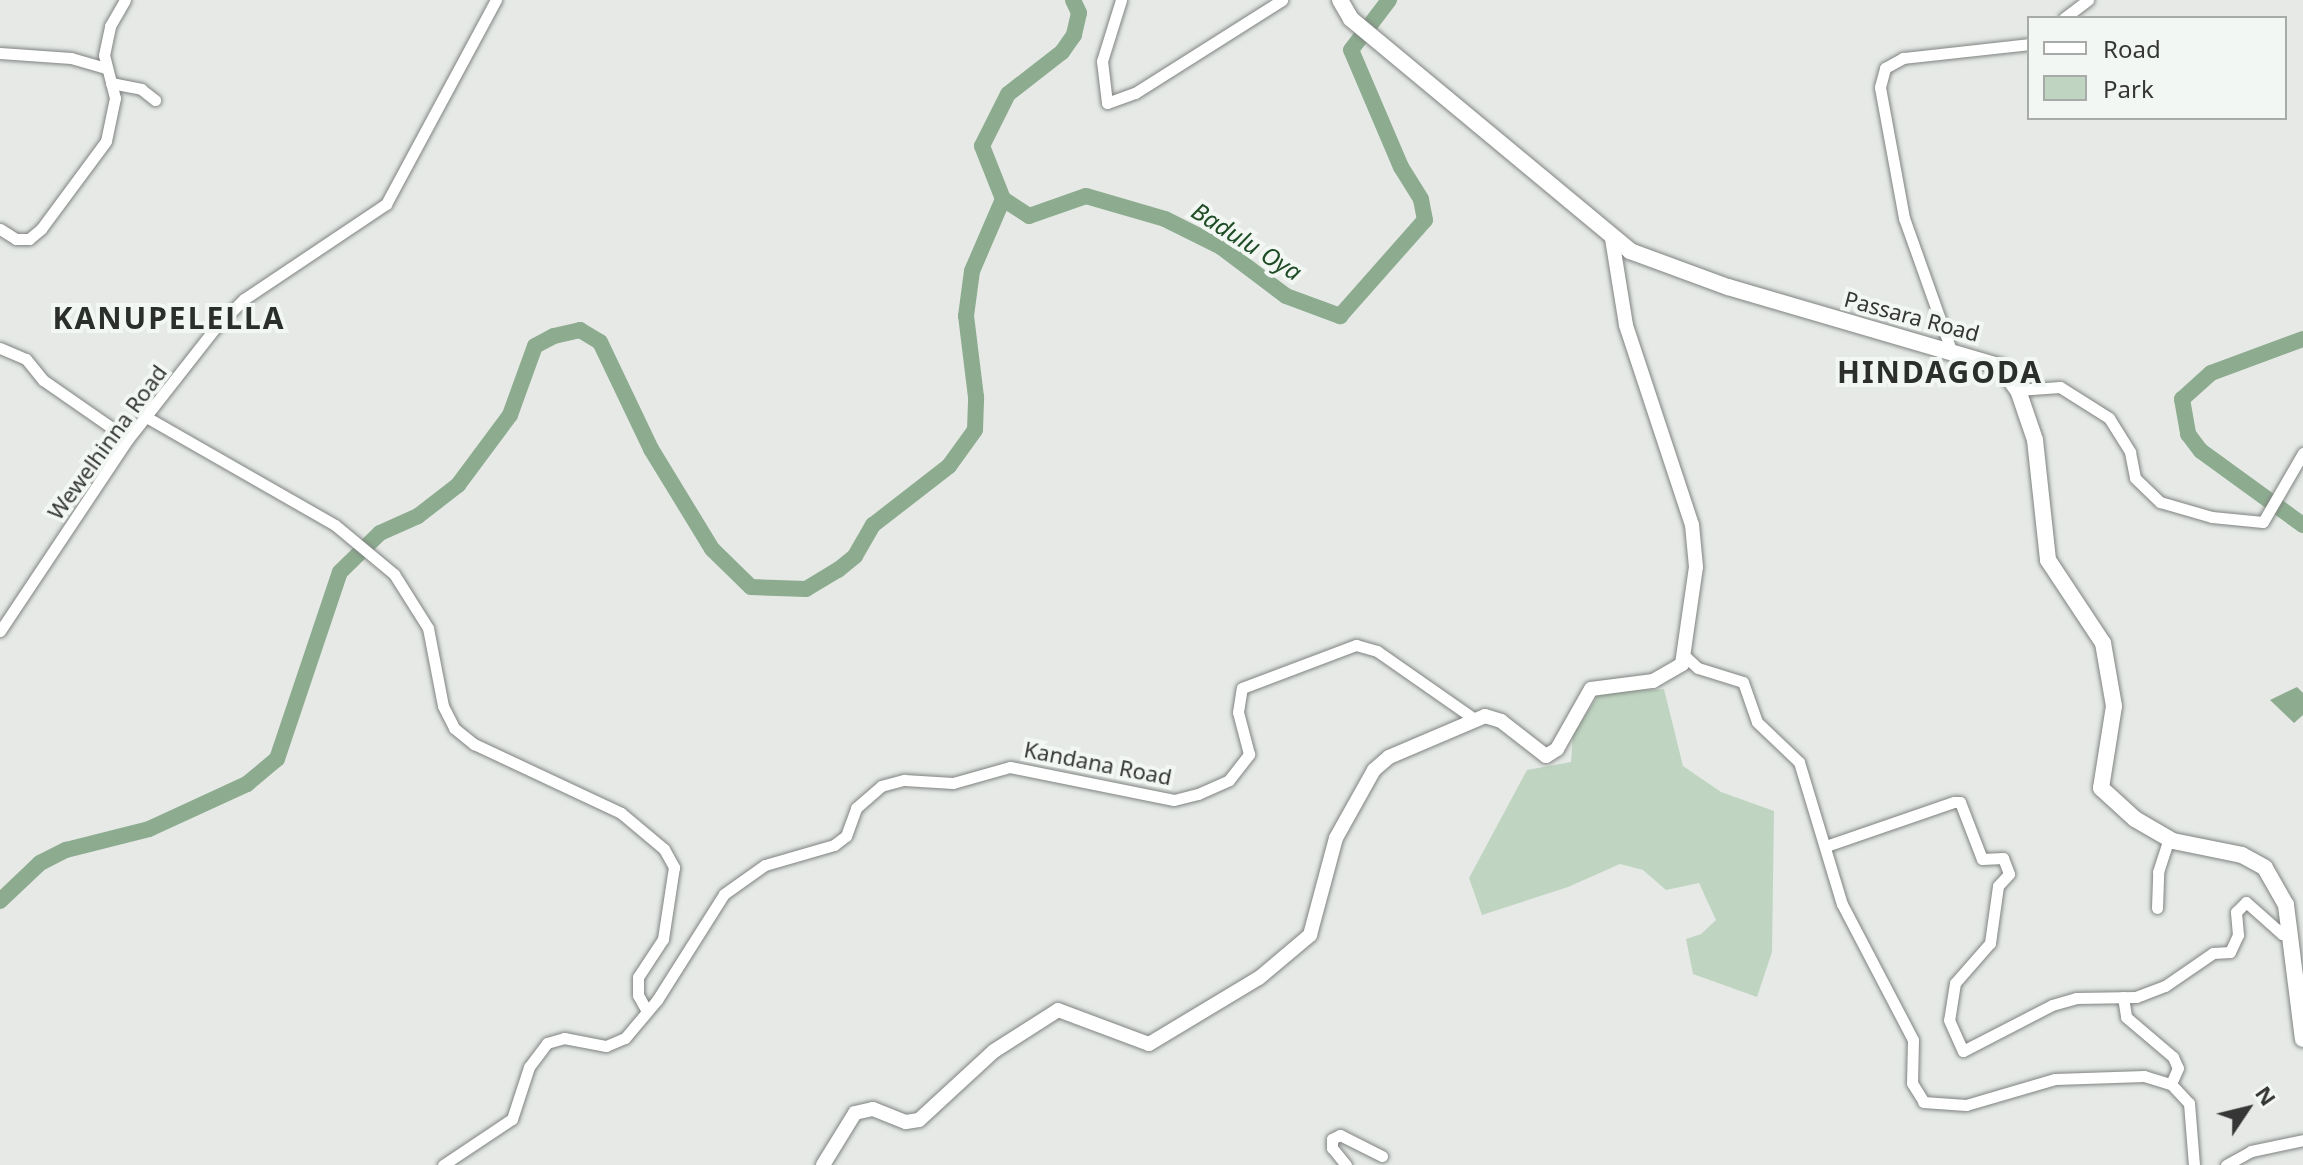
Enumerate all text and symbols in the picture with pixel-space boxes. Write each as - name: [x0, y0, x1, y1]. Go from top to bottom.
- legend: [2027, 16, 2287, 120]
- text: Road: [2103, 32, 2161, 65]
- text: Park: [2103, 72, 2154, 105]
- water label: Badulu Oya: [1187, 196, 1307, 286]
- street label: Passara Road: [1842, 285, 1982, 347]
- district label: KANUPELELLA: [52, 300, 286, 336]
- district label: HINDAGODA: [1837, 354, 2043, 390]
- street label: Wewelhinna Road: [42, 360, 172, 524]
- street label: Kandana Road: [1022, 736, 1174, 790]
- north arrow: [2207, 1069, 2287, 1149]
- text: N: [2249, 1079, 2284, 1111]

